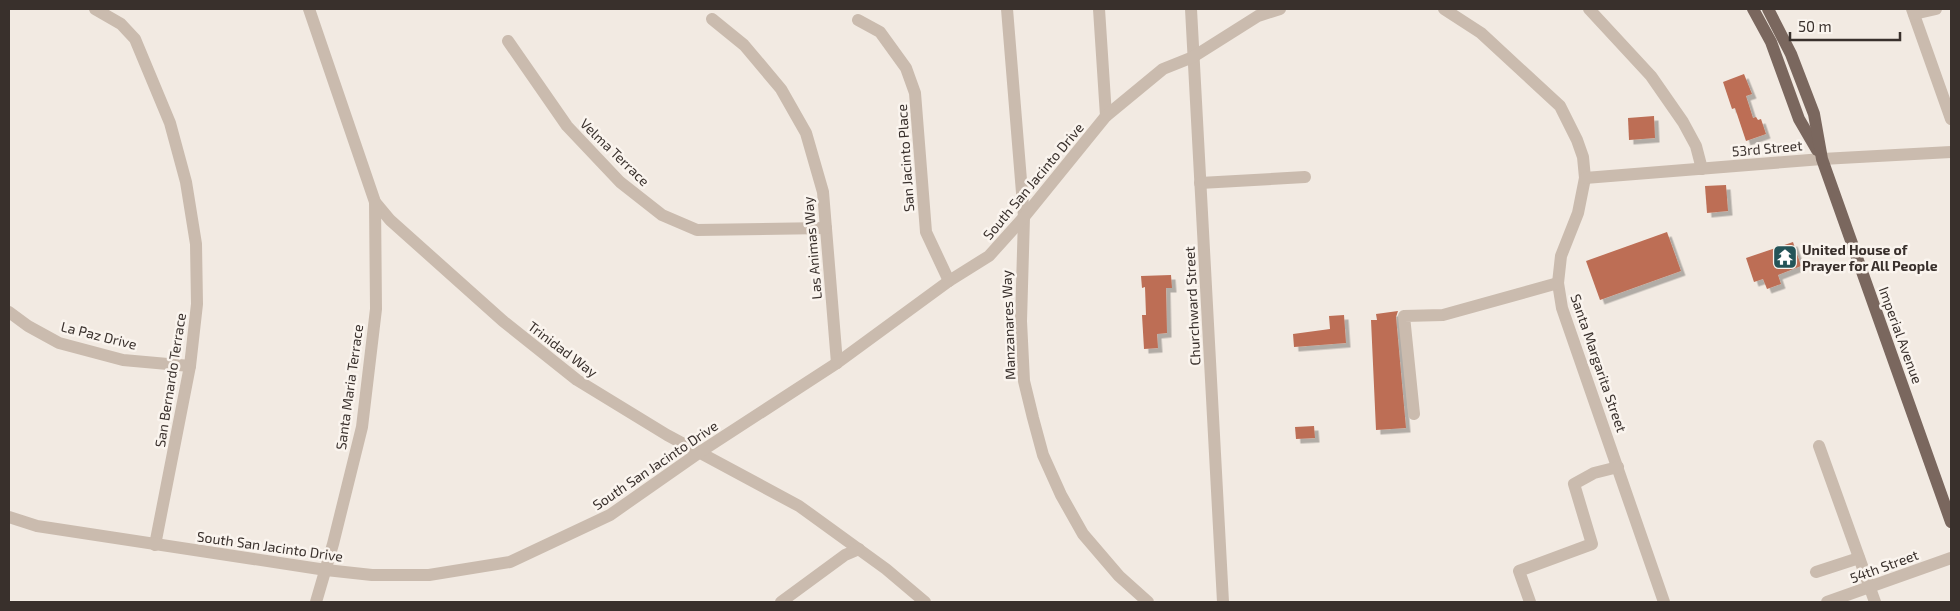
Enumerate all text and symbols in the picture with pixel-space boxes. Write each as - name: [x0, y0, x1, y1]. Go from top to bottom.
- scale bar: [1790, 10, 1900, 42]
- text: 50 m: [1798, 17, 1832, 35]
- street label: San Jacinto Place: [893, 103, 917, 213]
- street label: Velma Terrace: [577, 115, 653, 189]
- street label: South San Jacinto Drive: [979, 119, 1087, 243]
- street label: 53rd Street: [1731, 136, 1803, 160]
- street label: Las Animas Way: [799, 195, 825, 300]
- place label: United House of Prayer for All People: [1802, 241, 1938, 274]
- temple icon: United House of Prayer for All People: [1772, 244, 1798, 270]
- street label: Churchward Street: [1180, 246, 1204, 366]
- street label: Manzanares Way: [998, 269, 1018, 380]
- street label: Imperial Avenue: [1876, 284, 1926, 386]
- street label: Santa Margarita Street: [1567, 292, 1631, 434]
- street label: San Bernardo Terrace: [151, 312, 189, 448]
- street label: La Paz Drive: [59, 317, 139, 353]
- street label: Trinidad Way: [525, 317, 601, 381]
- street label: Santa Maria Terrace: [332, 323, 366, 451]
- street label: South San Jacinto Drive: [589, 417, 721, 513]
- street label: South San Jacinto Drive: [196, 527, 344, 565]
- street label: 54th Street: [1847, 546, 1921, 586]

